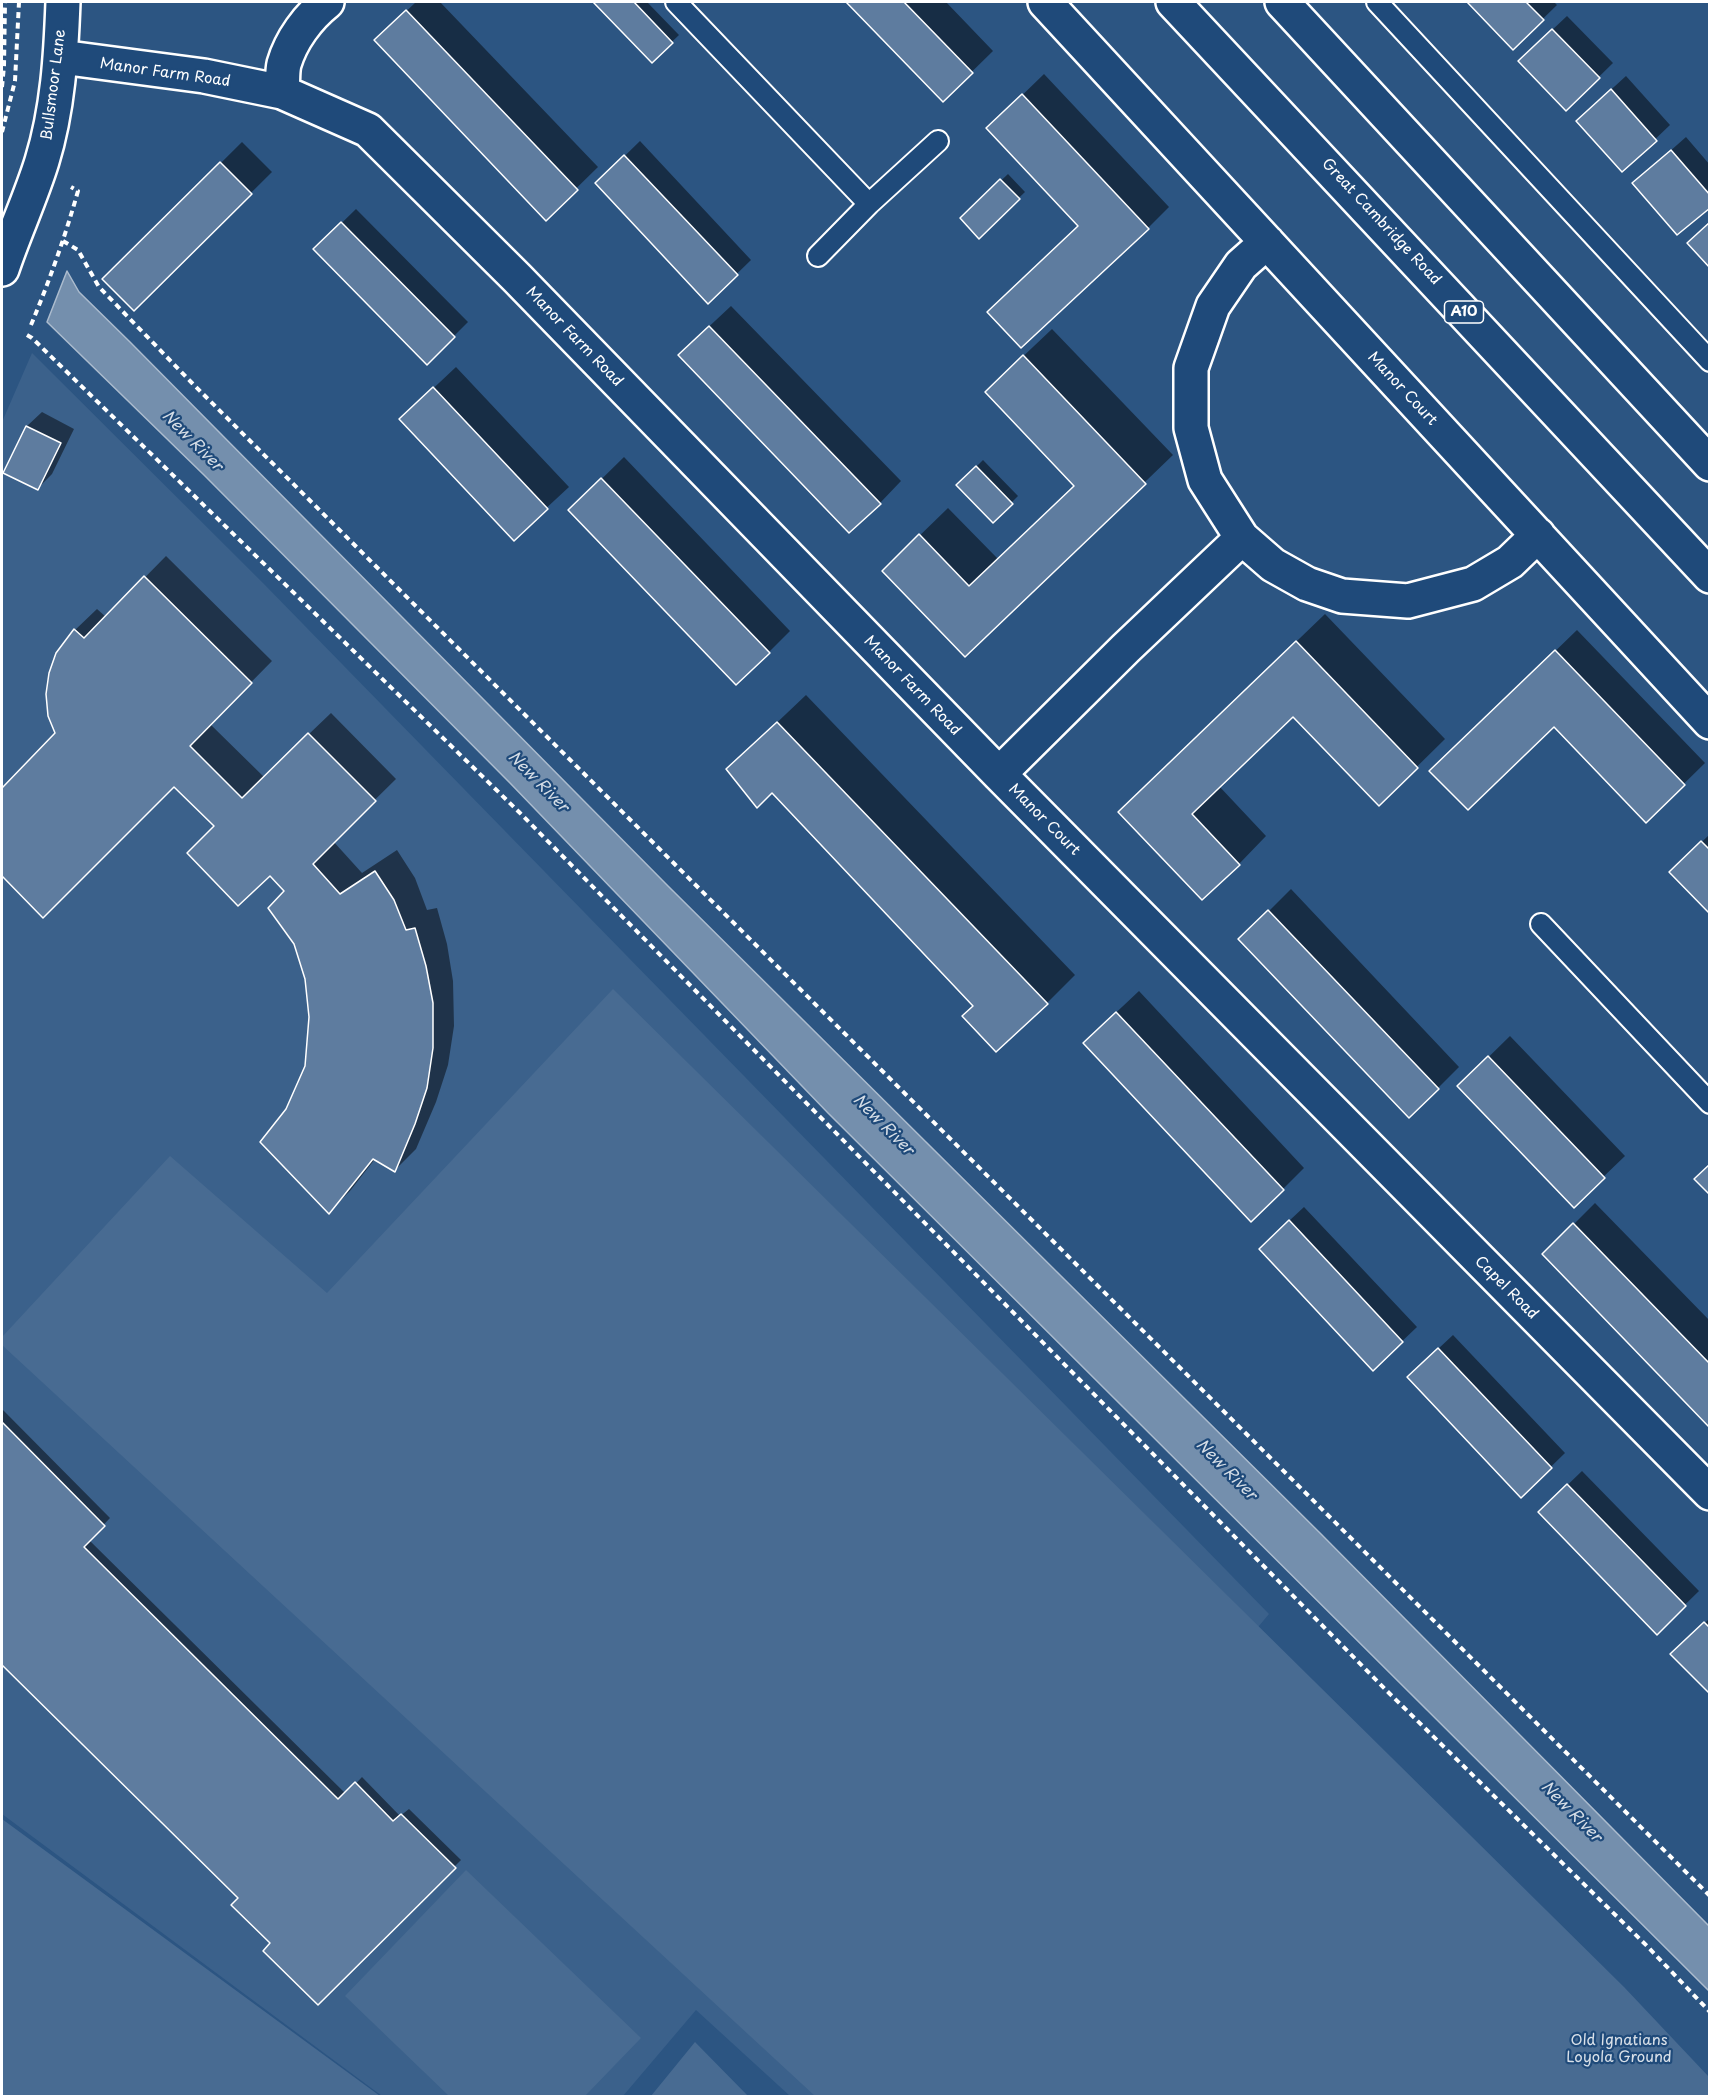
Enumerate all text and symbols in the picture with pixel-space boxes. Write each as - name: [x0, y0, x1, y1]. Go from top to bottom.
- street label: Bullsmoor Lane: [38, 28, 70, 142]
- street label: Manor Farm Road: [99, 55, 231, 91]
- street label: Great Cambridge Road: [1318, 155, 1444, 289]
- street label: Manor Farm Road: [522, 283, 626, 391]
- road number: A10: [1444, 301, 1484, 323]
- street label: Manor Court: [1363, 348, 1441, 430]
- water label: New River: [158, 407, 226, 475]
- street label: Manor Farm Road: [860, 632, 964, 740]
- water label: New River: [504, 748, 572, 816]
- street label: Manor Court: [1004, 780, 1084, 860]
- water label: New River: [849, 1091, 917, 1159]
- street label: Capel Road: [1471, 1253, 1541, 1323]
- water label: New River: [1192, 1436, 1260, 1504]
- water label: New River: [1537, 1778, 1605, 1846]
- park label: Old Ignatians Loyola Ground: [1566, 2032, 1672, 2067]

